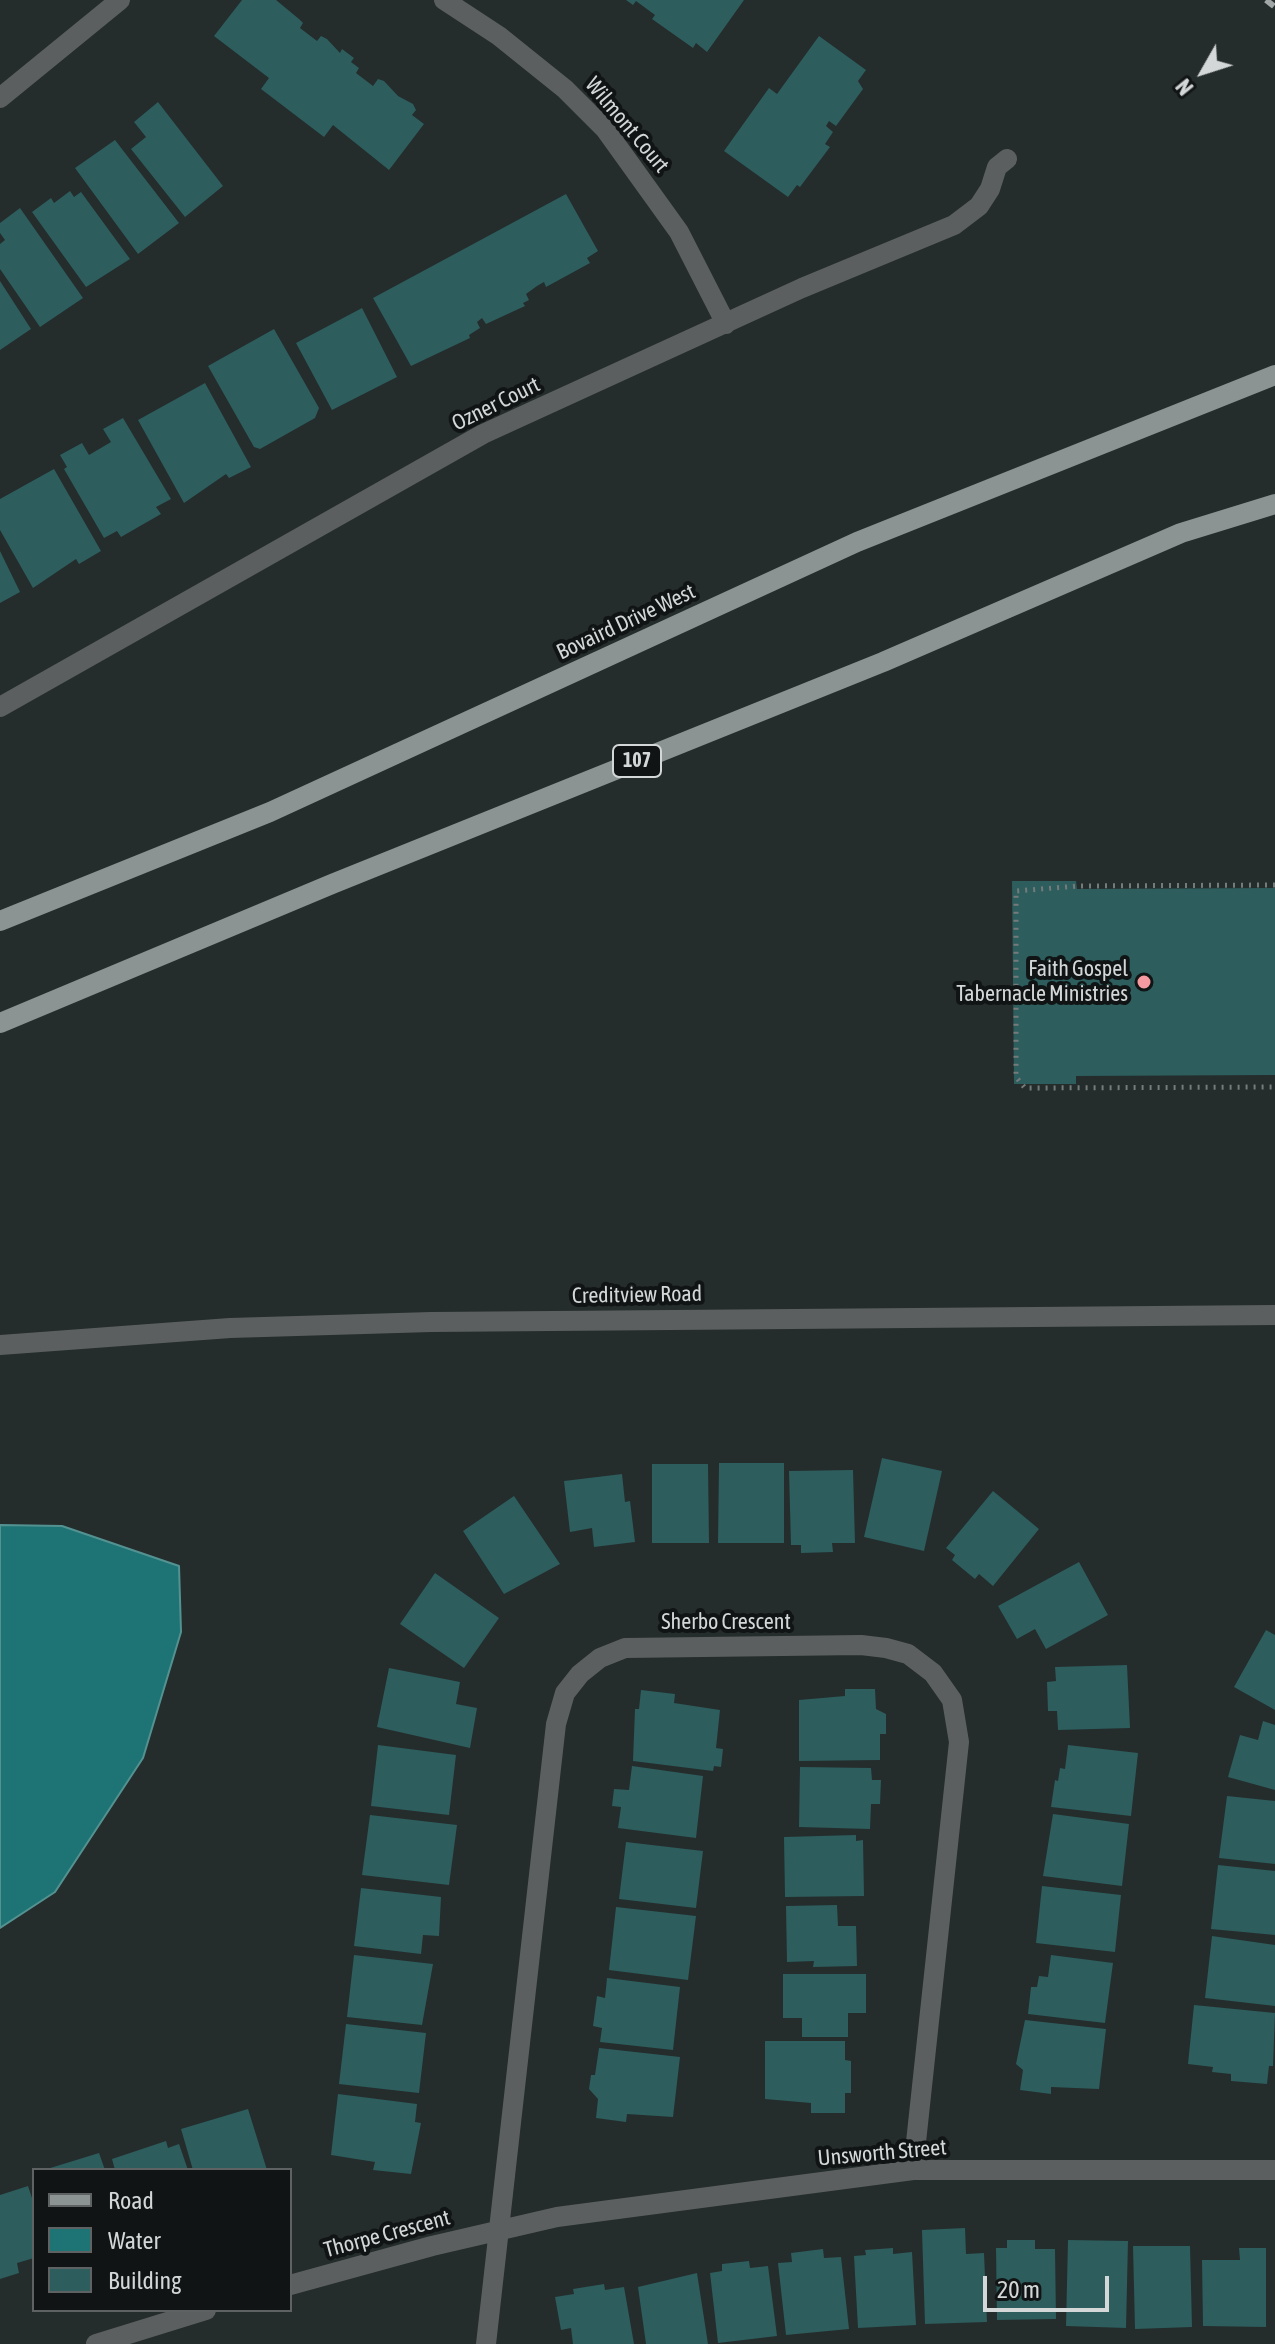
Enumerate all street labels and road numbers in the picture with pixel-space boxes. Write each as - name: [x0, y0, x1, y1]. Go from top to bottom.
- street label: Wilmont Court: [579, 72, 675, 178]
- street label: Ozner Court: [448, 371, 544, 437]
- street label: Bovaird Drive West: [553, 578, 699, 666]
- road number: 107: [613, 745, 661, 777]
- street label: Creditview Road: [572, 1281, 702, 1309]
- street label: Sherbo Crescent: [661, 1609, 791, 1635]
- street label: Unsworth Street: [816, 2134, 948, 2172]
- street label: Thorpe Crescent: [321, 2205, 453, 2263]

